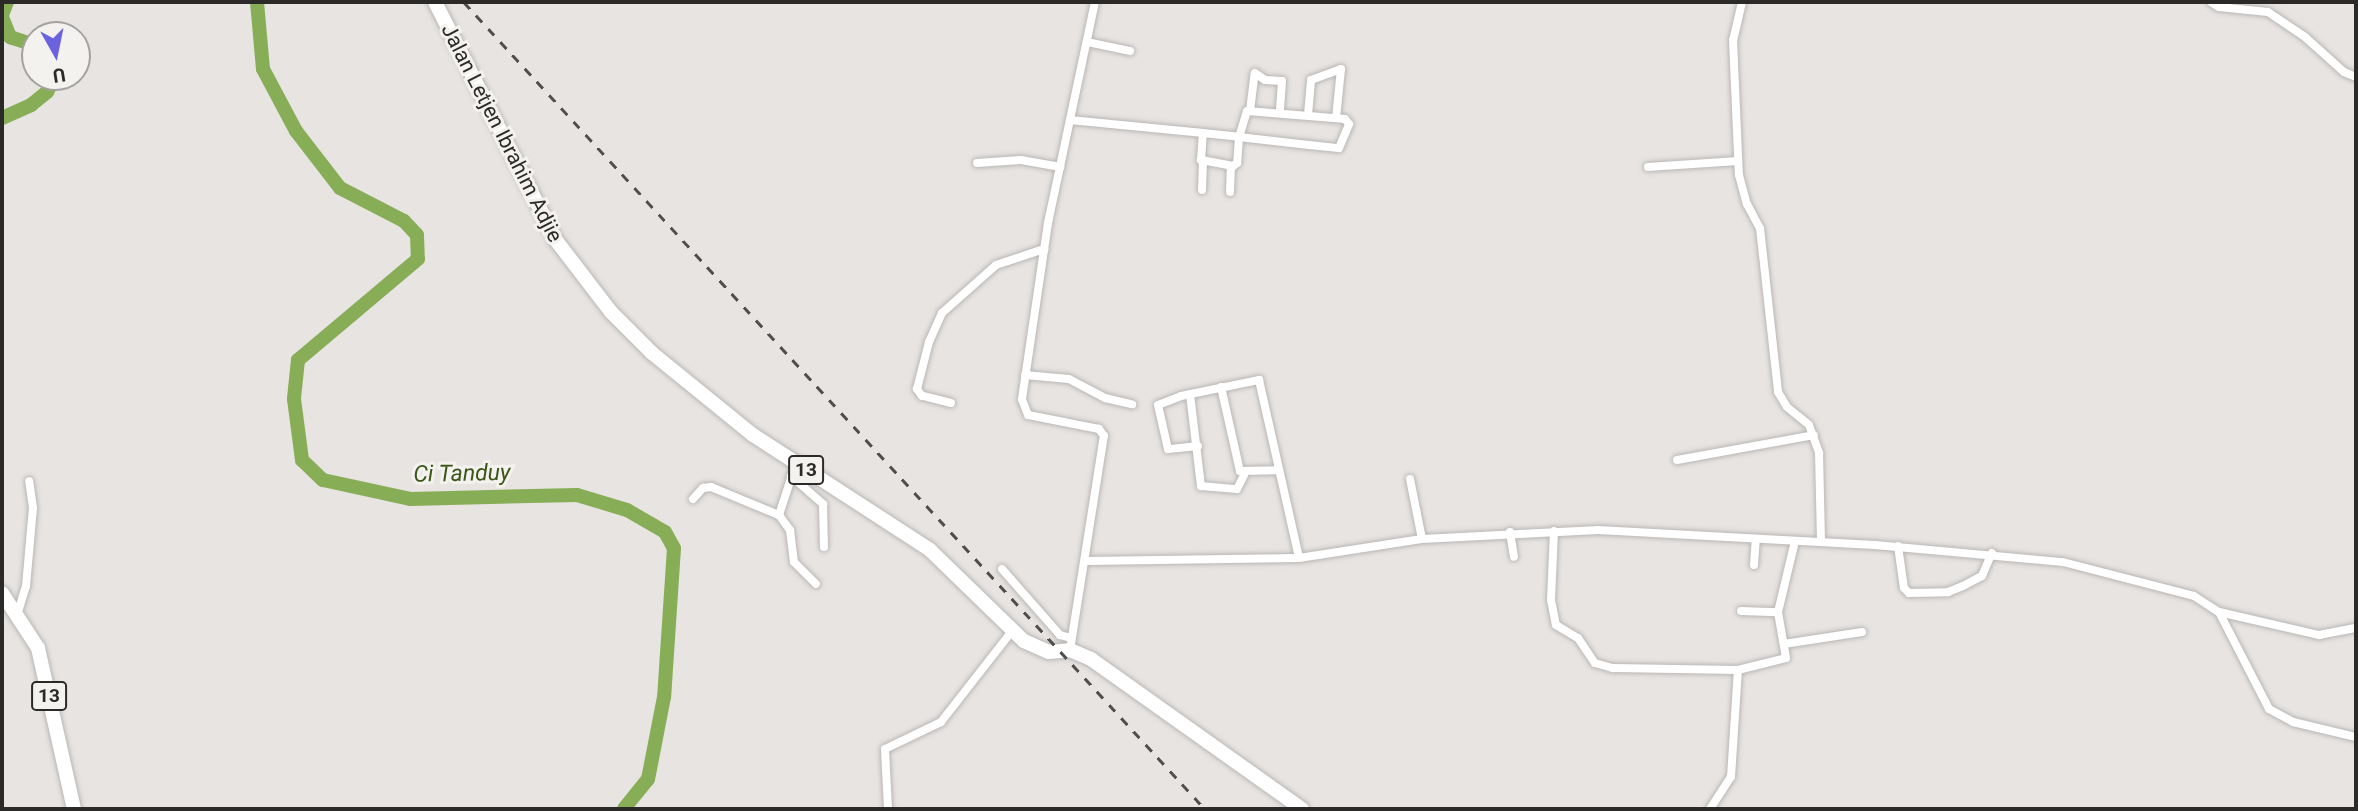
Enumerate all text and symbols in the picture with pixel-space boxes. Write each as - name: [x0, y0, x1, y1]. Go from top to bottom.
- street label: Jalan Letjen Ibrahim Adjie: [436, 20, 568, 246]
- north arrow: [21, 21, 91, 91]
- text: U: [51, 63, 67, 88]
- road number: 13: [787, 454, 825, 485]
- water label: Ci Tanduy: [413, 459, 511, 489]
- road number: 13: [30, 680, 68, 712]

